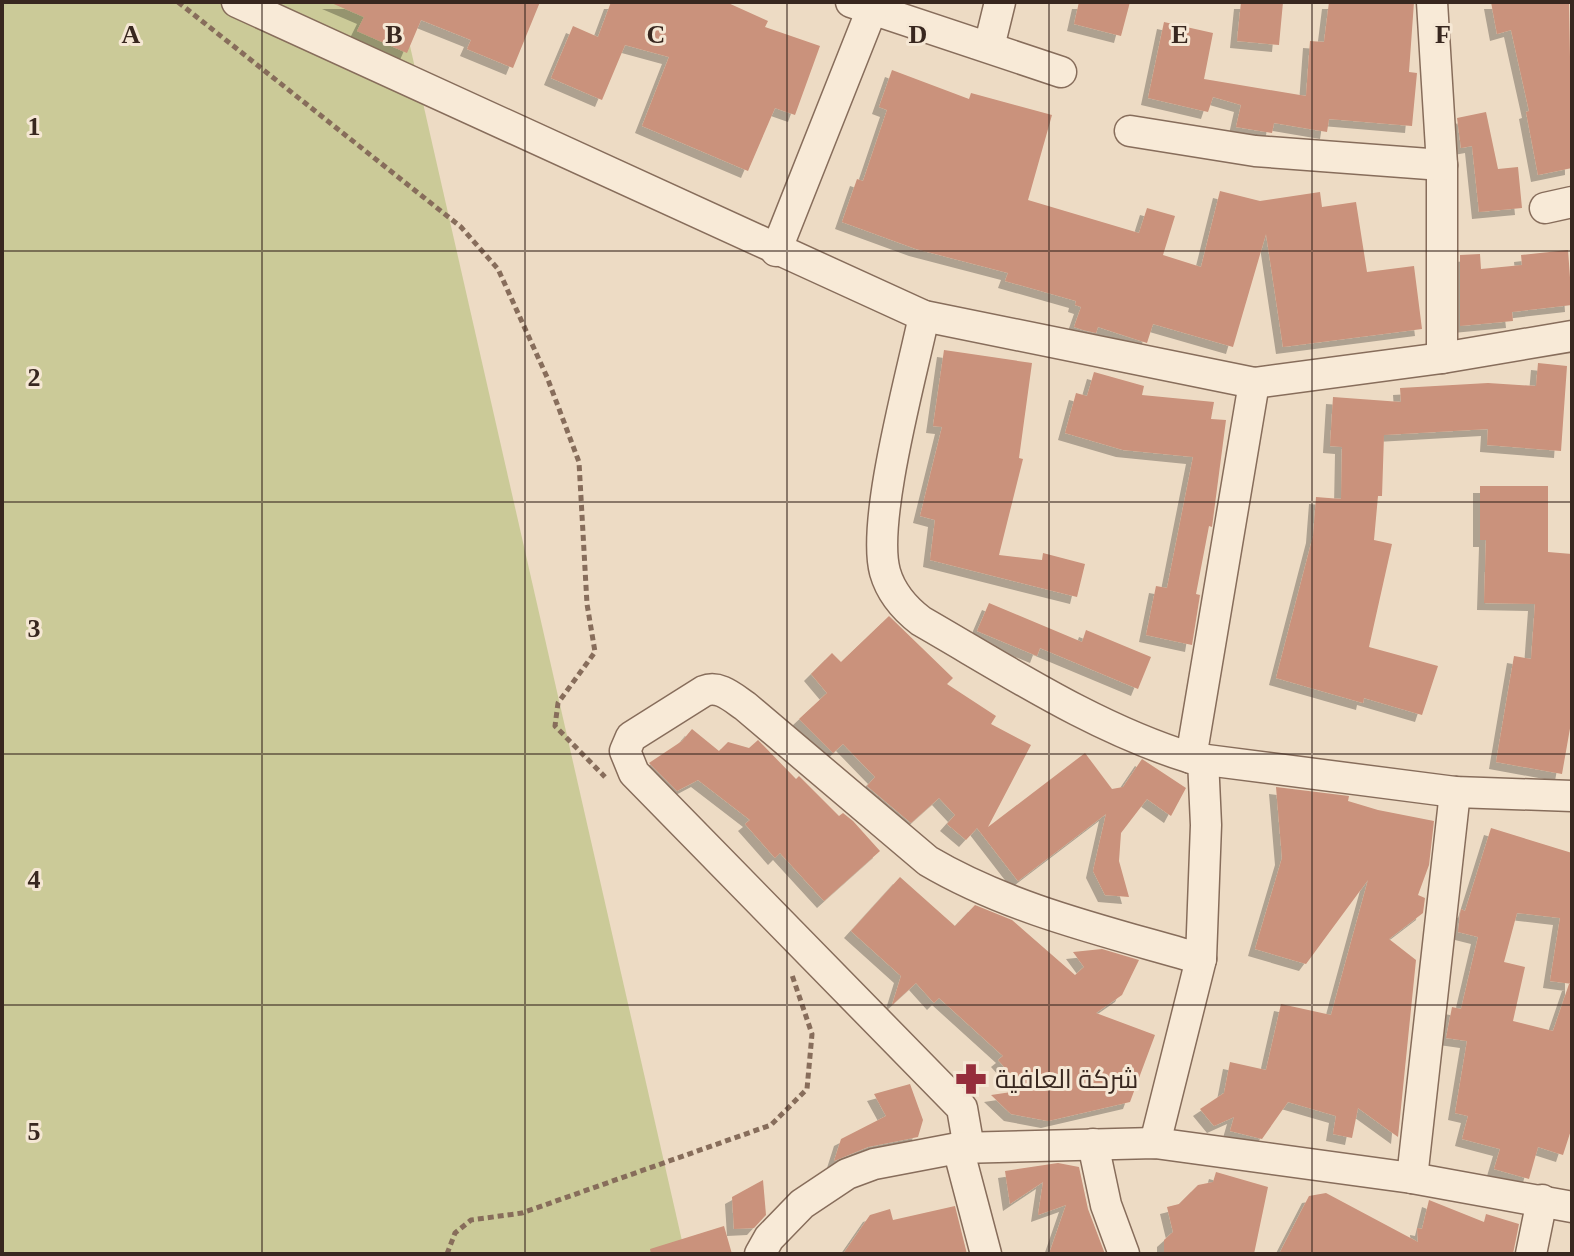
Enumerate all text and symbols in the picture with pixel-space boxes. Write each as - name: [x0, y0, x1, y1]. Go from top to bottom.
- text: A: [122, 20, 141, 49]
- text: B: [385, 20, 403, 49]
- text: C: [647, 20, 665, 49]
- text: D: [909, 20, 927, 49]
- text: E: [1171, 20, 1189, 49]
- text: F: [1435, 20, 1451, 49]
- text: 1: [28, 112, 41, 141]
- text: 2: [28, 363, 41, 392]
- text: 3: [28, 614, 41, 643]
- text: 4: [28, 865, 41, 894]
- pharmacy icon: شركة العافية: [954, 1062, 988, 1096]
- place label: شركة العافية: [995, 1065, 1138, 1094]
- text: 5: [28, 1117, 41, 1146]

